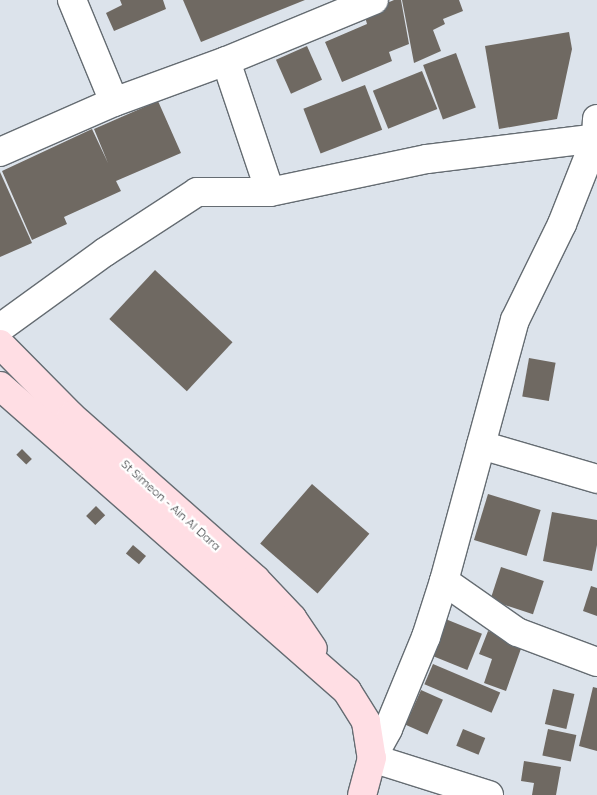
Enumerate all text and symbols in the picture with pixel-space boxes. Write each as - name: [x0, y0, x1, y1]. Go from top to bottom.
- street label: St Simeon - Ain Al Dara: [118, 457, 224, 553]

